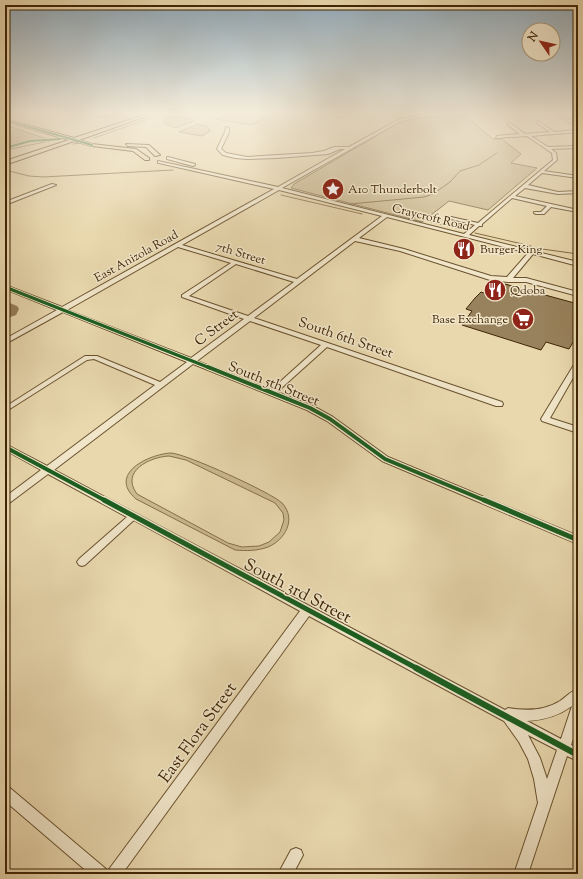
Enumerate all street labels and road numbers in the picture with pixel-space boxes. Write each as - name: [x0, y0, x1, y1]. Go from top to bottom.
- street label: Craycroft Road: [390, 200, 472, 236]
- street label: East Anizola Road: [91, 226, 182, 287]
- street label: 7th Street: [214, 238, 268, 270]
- street label: C Street: [191, 305, 244, 352]
- street label: South 6th Street: [295, 313, 396, 365]
- street label: South 5th Street: [225, 357, 322, 412]
- street label: South 3rd Street: [239, 553, 355, 630]
- street label: East Flora Street: [154, 678, 243, 788]

